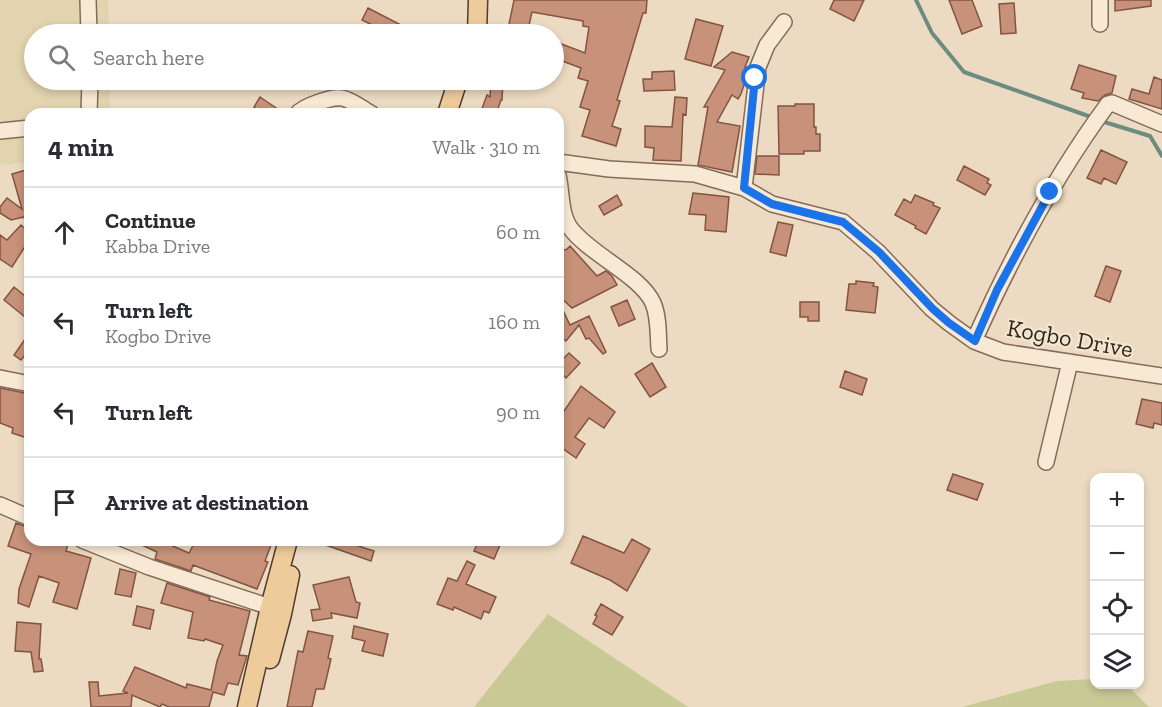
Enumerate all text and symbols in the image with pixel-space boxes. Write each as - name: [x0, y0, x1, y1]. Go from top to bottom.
- search box: [24, 24, 564, 90]
- icon: search: [45, 41, 78, 74]
- text: Search here: [93, 44, 204, 71]
- route start: [741, 64, 767, 90]
- text: 4 min: [48, 131, 114, 163]
- text: Walk · 310 m: [433, 135, 540, 159]
- route end: [1036, 178, 1062, 204]
- text: Continue: [105, 207, 196, 234]
- icon: ahead: [48, 216, 81, 249]
- text: 60 m: [496, 220, 540, 244]
- text: Kabba Drive: [105, 234, 210, 258]
- text: Turn left: [105, 297, 192, 324]
- icon: left: [48, 306, 81, 339]
- text: 160 m: [488, 310, 540, 334]
- street label: Kogbo Drive: [1005, 313, 1135, 363]
- text: Kogbo Drive: [105, 324, 211, 348]
- icon: left: [48, 396, 81, 429]
- text: Turn left: [105, 399, 192, 426]
- text: 90 m: [496, 400, 540, 424]
- map controls: [1090, 473, 1144, 689]
- button: +: [1090, 473, 1144, 527]
- icon: arrive: [48, 486, 81, 519]
- text: Arrive at destination: [105, 489, 308, 516]
- button: −: [1090, 527, 1144, 581]
- button: locate: [1090, 581, 1144, 635]
- button: layers: [1090, 635, 1144, 689]

